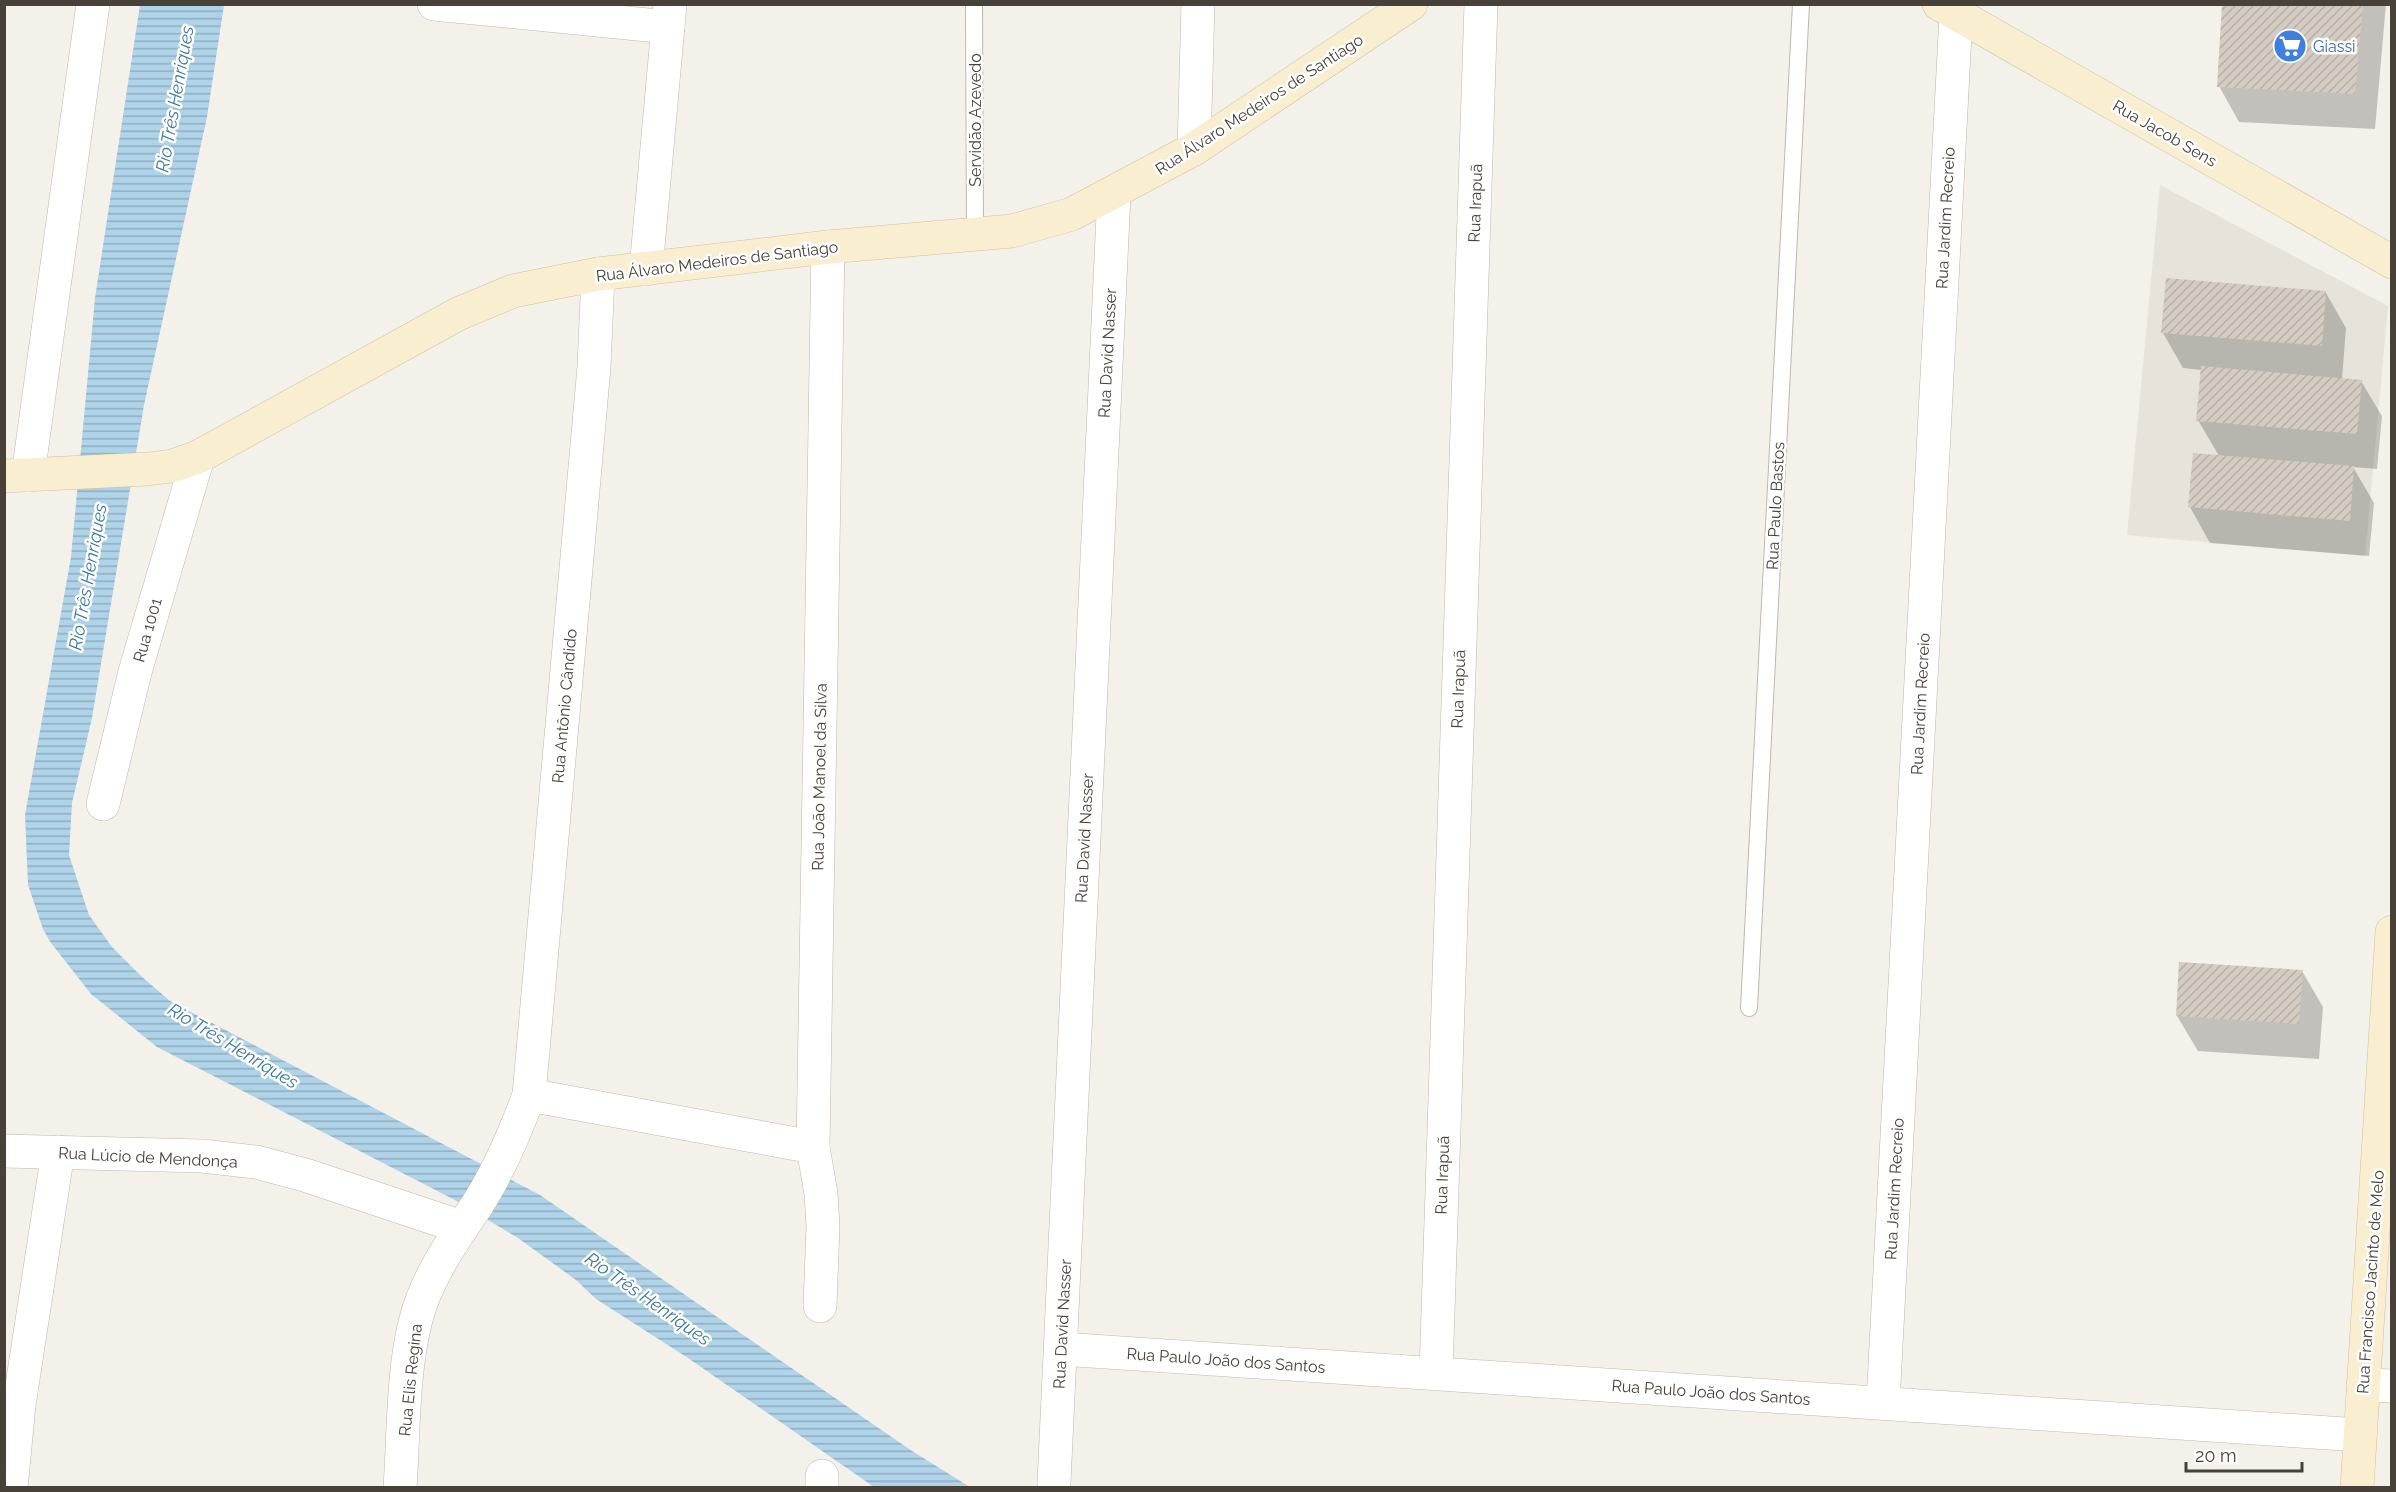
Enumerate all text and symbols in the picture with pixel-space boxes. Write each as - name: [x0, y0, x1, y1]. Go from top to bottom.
- water label: Rio Três Henriques: [151, 24, 198, 174]
- supermarket icon: Giassi: [2272, 28, 2308, 64]
- street label: Rua Álvaro Medeiros de Santiago: [1151, 29, 1367, 179]
- place label: Giassi: [2313, 37, 2356, 56]
- street label: Servidão Azevedo: [966, 53, 985, 187]
- street label: Rua Jacob Sens: [2109, 96, 2220, 171]
- street label: Rua Jardim Recreio: [1932, 147, 1959, 290]
- street label: Rua Irapuã: [1465, 163, 1486, 243]
- street label: Rua Álvaro Medeiros de Santiago: [595, 236, 839, 286]
- street label: Rua David Nasser: [1095, 287, 1120, 418]
- street label: Rua Paulo Bastos: [1763, 441, 1788, 571]
- water label: Rio Três Henriques: [64, 502, 111, 652]
- street label: Rua 1001: [129, 596, 166, 664]
- street label: Rua Antônio Cândido: [548, 628, 581, 784]
- street label: Rua Jardim Recreio: [1907, 633, 1934, 776]
- street label: Rua Irapuã: [1448, 649, 1469, 729]
- street label: Rua João Manoel da Silva: [808, 683, 831, 871]
- street label: Rua David Nasser: [1072, 772, 1097, 903]
- water label: Rio Três Henriques: [164, 998, 303, 1093]
- street label: Rua Jardim Recreio: [1881, 1118, 1908, 1261]
- street label: Rua Irapuã: [1432, 1135, 1453, 1215]
- street label: Rua Lúcio de Mendonça: [58, 1143, 238, 1172]
- street label: Rua Francisco Jacinto de Melo: [2353, 1170, 2388, 1395]
- water label: Rio Três Henriques: [582, 1247, 715, 1350]
- street label: Rua David Nasser: [1050, 1258, 1075, 1389]
- street label: Rua Elis Regina: [395, 1323, 426, 1437]
- street label: Rua Paulo João dos Santos: [1126, 1344, 1326, 1377]
- street label: Rua Paulo João dos Santos: [1611, 1376, 1811, 1409]
- scale bar: [2186, 1435, 2302, 1473]
- text: 20 m: [2195, 1445, 2237, 1466]

